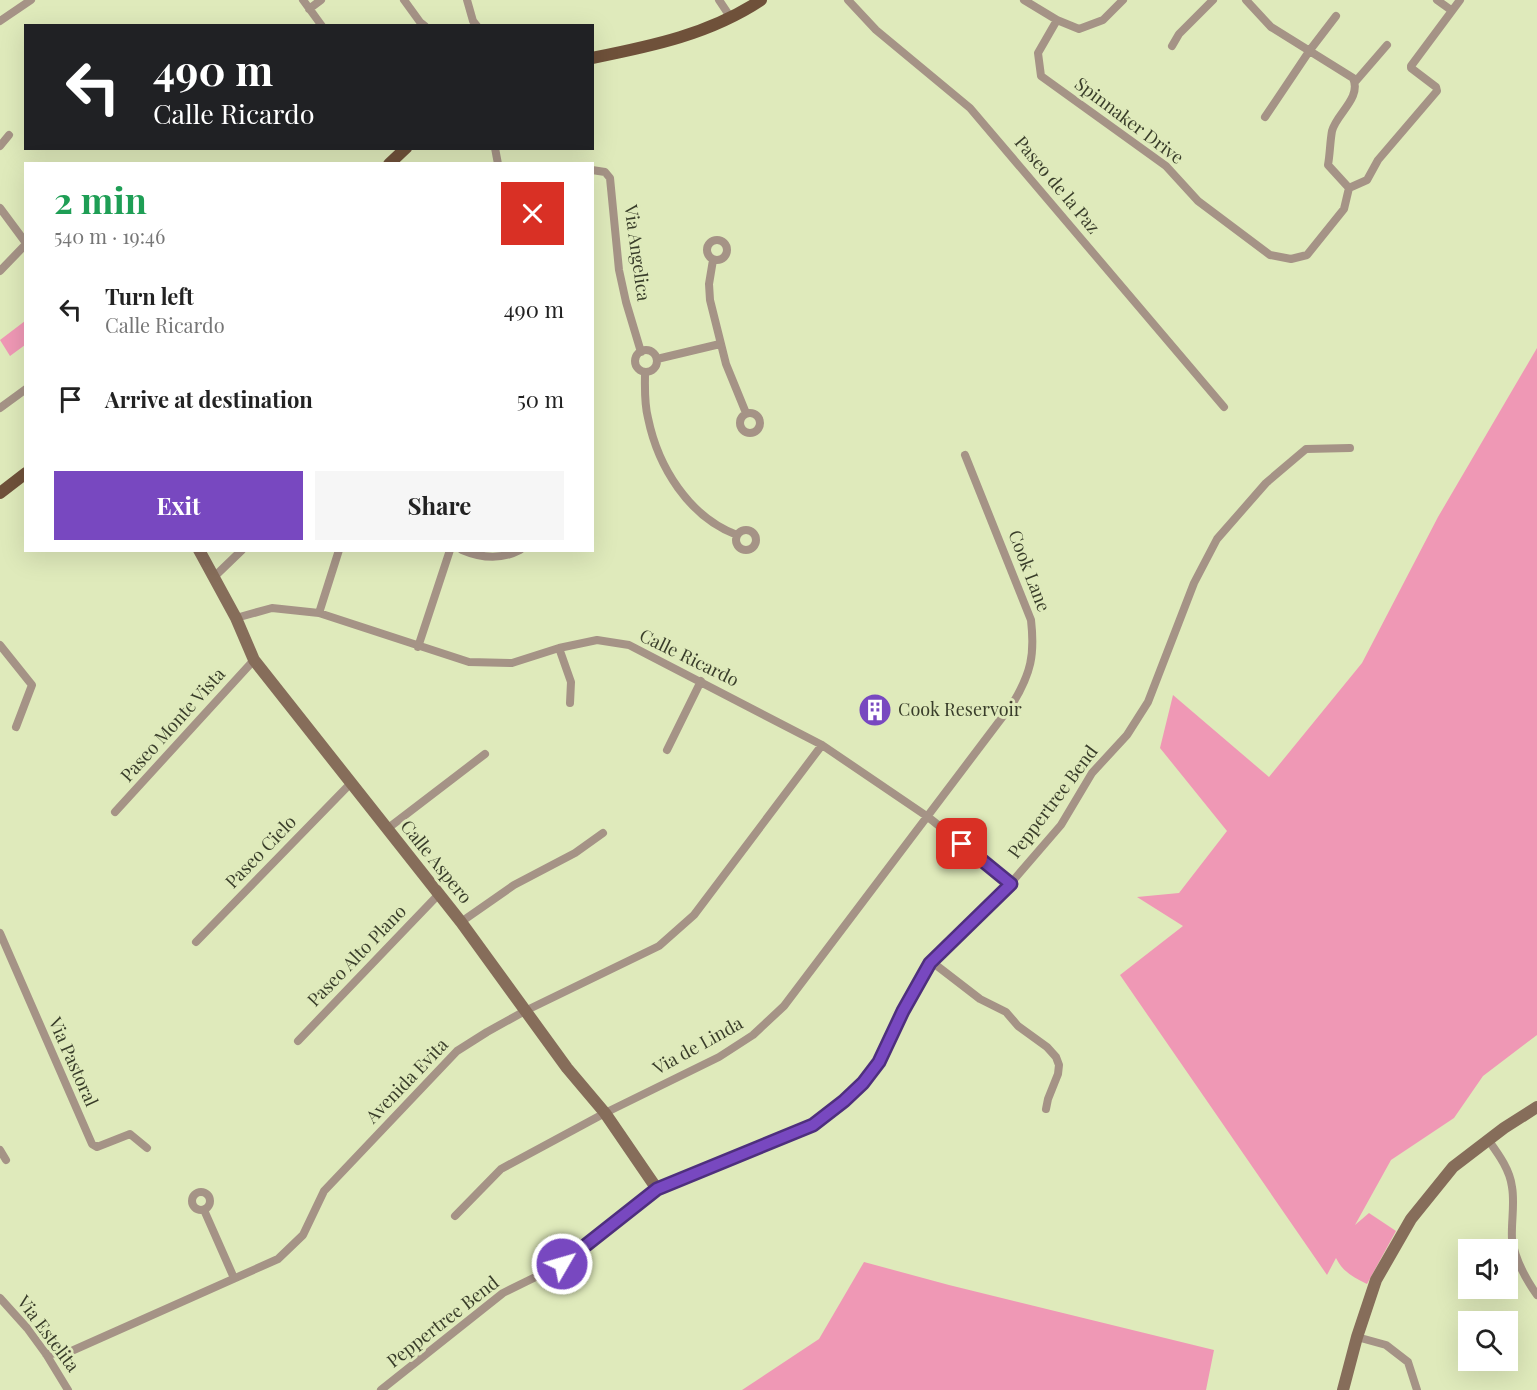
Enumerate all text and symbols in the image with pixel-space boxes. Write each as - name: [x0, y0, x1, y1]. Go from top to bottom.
- text: 490 m: [153, 41, 273, 97]
- icon: left: [54, 48, 132, 126]
- street label: Spinnaker Drive: [1070, 71, 1189, 169]
- text: Calle Ricardo: [153, 95, 315, 131]
- street label: Paseo de la Paz: [1010, 130, 1106, 238]
- text: 2 min: [54, 175, 147, 223]
- button: close: [501, 182, 564, 245]
- street label: Via Angelica: [619, 202, 657, 303]
- text: 540 m · 19:46: [54, 222, 165, 249]
- text: Turn left: [105, 281, 194, 311]
- icon: left: [54, 293, 87, 326]
- text: 490 m: [504, 294, 564, 324]
- text: Calle Ricardo: [105, 311, 225, 338]
- icon: arrive: [54, 383, 87, 416]
- text: Arrive at destination: [105, 384, 313, 414]
- text: 50 m: [517, 384, 564, 414]
- button: Exit: [54, 471, 303, 540]
- button: Share: [315, 471, 564, 540]
- street label: Cook Lane: [1003, 526, 1056, 615]
- street label: Calle Ricardo: [636, 623, 743, 692]
- street label: Paseo Monte Vista: [115, 662, 230, 786]
- building icon: Cook Reservoir: [857, 692, 893, 728]
- place label: Cook Reservoir: [898, 697, 1022, 721]
- street label: Peppertree Bend: [1002, 740, 1103, 863]
- street label: Paseo Cielo: [220, 810, 301, 893]
- street label: Calle Aspero: [396, 815, 478, 908]
- pin: [936, 818, 987, 869]
- icon: arrive: [945, 827, 978, 860]
- street label: Paseo Alto Plano: [302, 899, 411, 1011]
- street label: Via de Linda: [647, 1011, 747, 1080]
- street label: Via Pastoral: [43, 1012, 104, 1110]
- street label: Avenida Evita: [359, 1033, 453, 1129]
- position arrow: [530, 1232, 594, 1296]
- map controls: [1458, 1239, 1518, 1371]
- button: sound: [1458, 1239, 1518, 1299]
- street label: Peppertree Bend: [382, 1270, 504, 1372]
- street label: Via Estelita: [12, 1290, 85, 1376]
- button: search: [1458, 1311, 1518, 1371]

